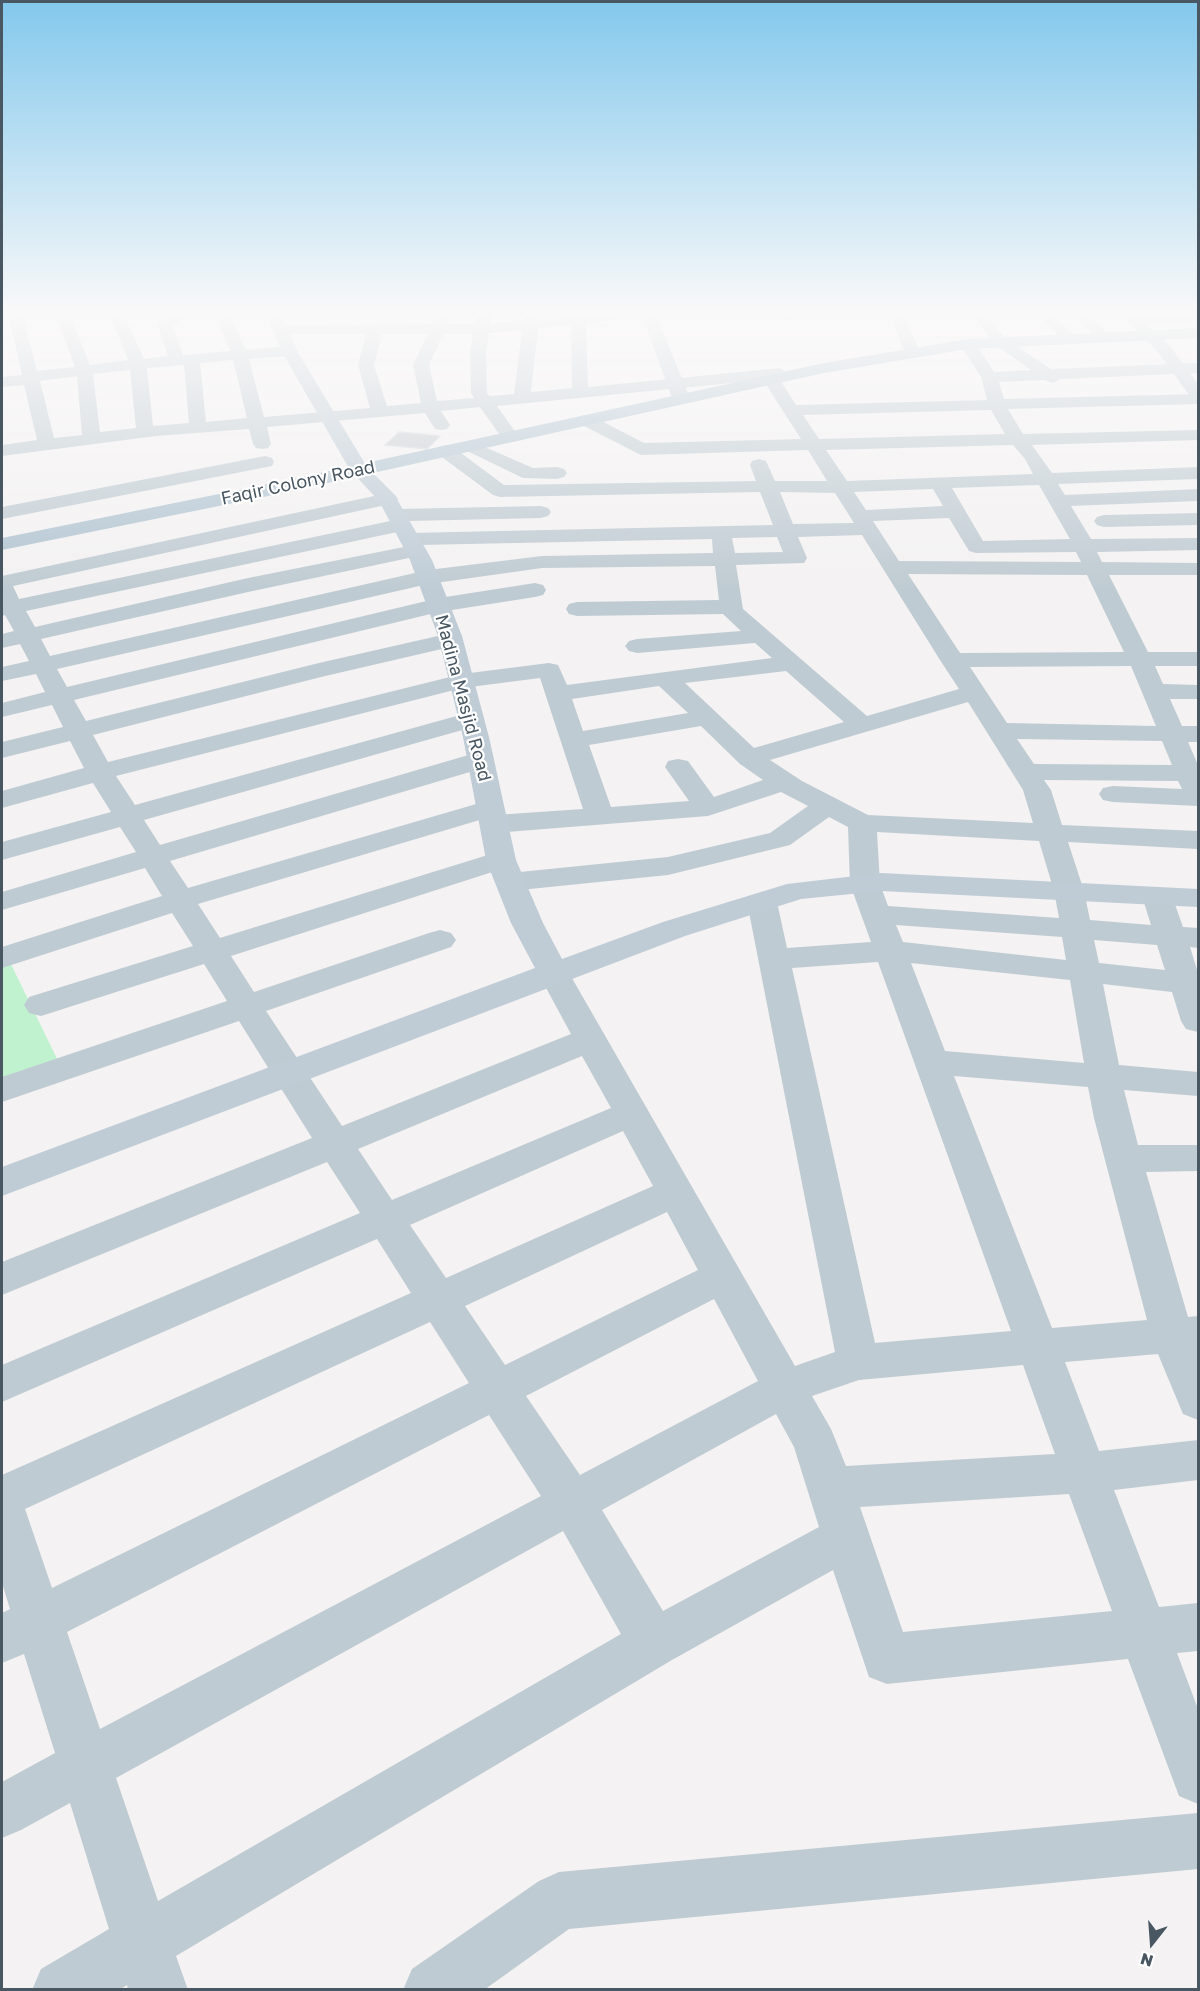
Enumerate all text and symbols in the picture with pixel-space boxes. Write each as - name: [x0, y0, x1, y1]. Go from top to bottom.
- street label: Faqir Colony Road: [219, 456, 377, 510]
- street label: Madina Masjid Road: [430, 612, 496, 784]
- north arrow: [1122, 1913, 1182, 1973]
- text: N: [1138, 1949, 1155, 1972]

